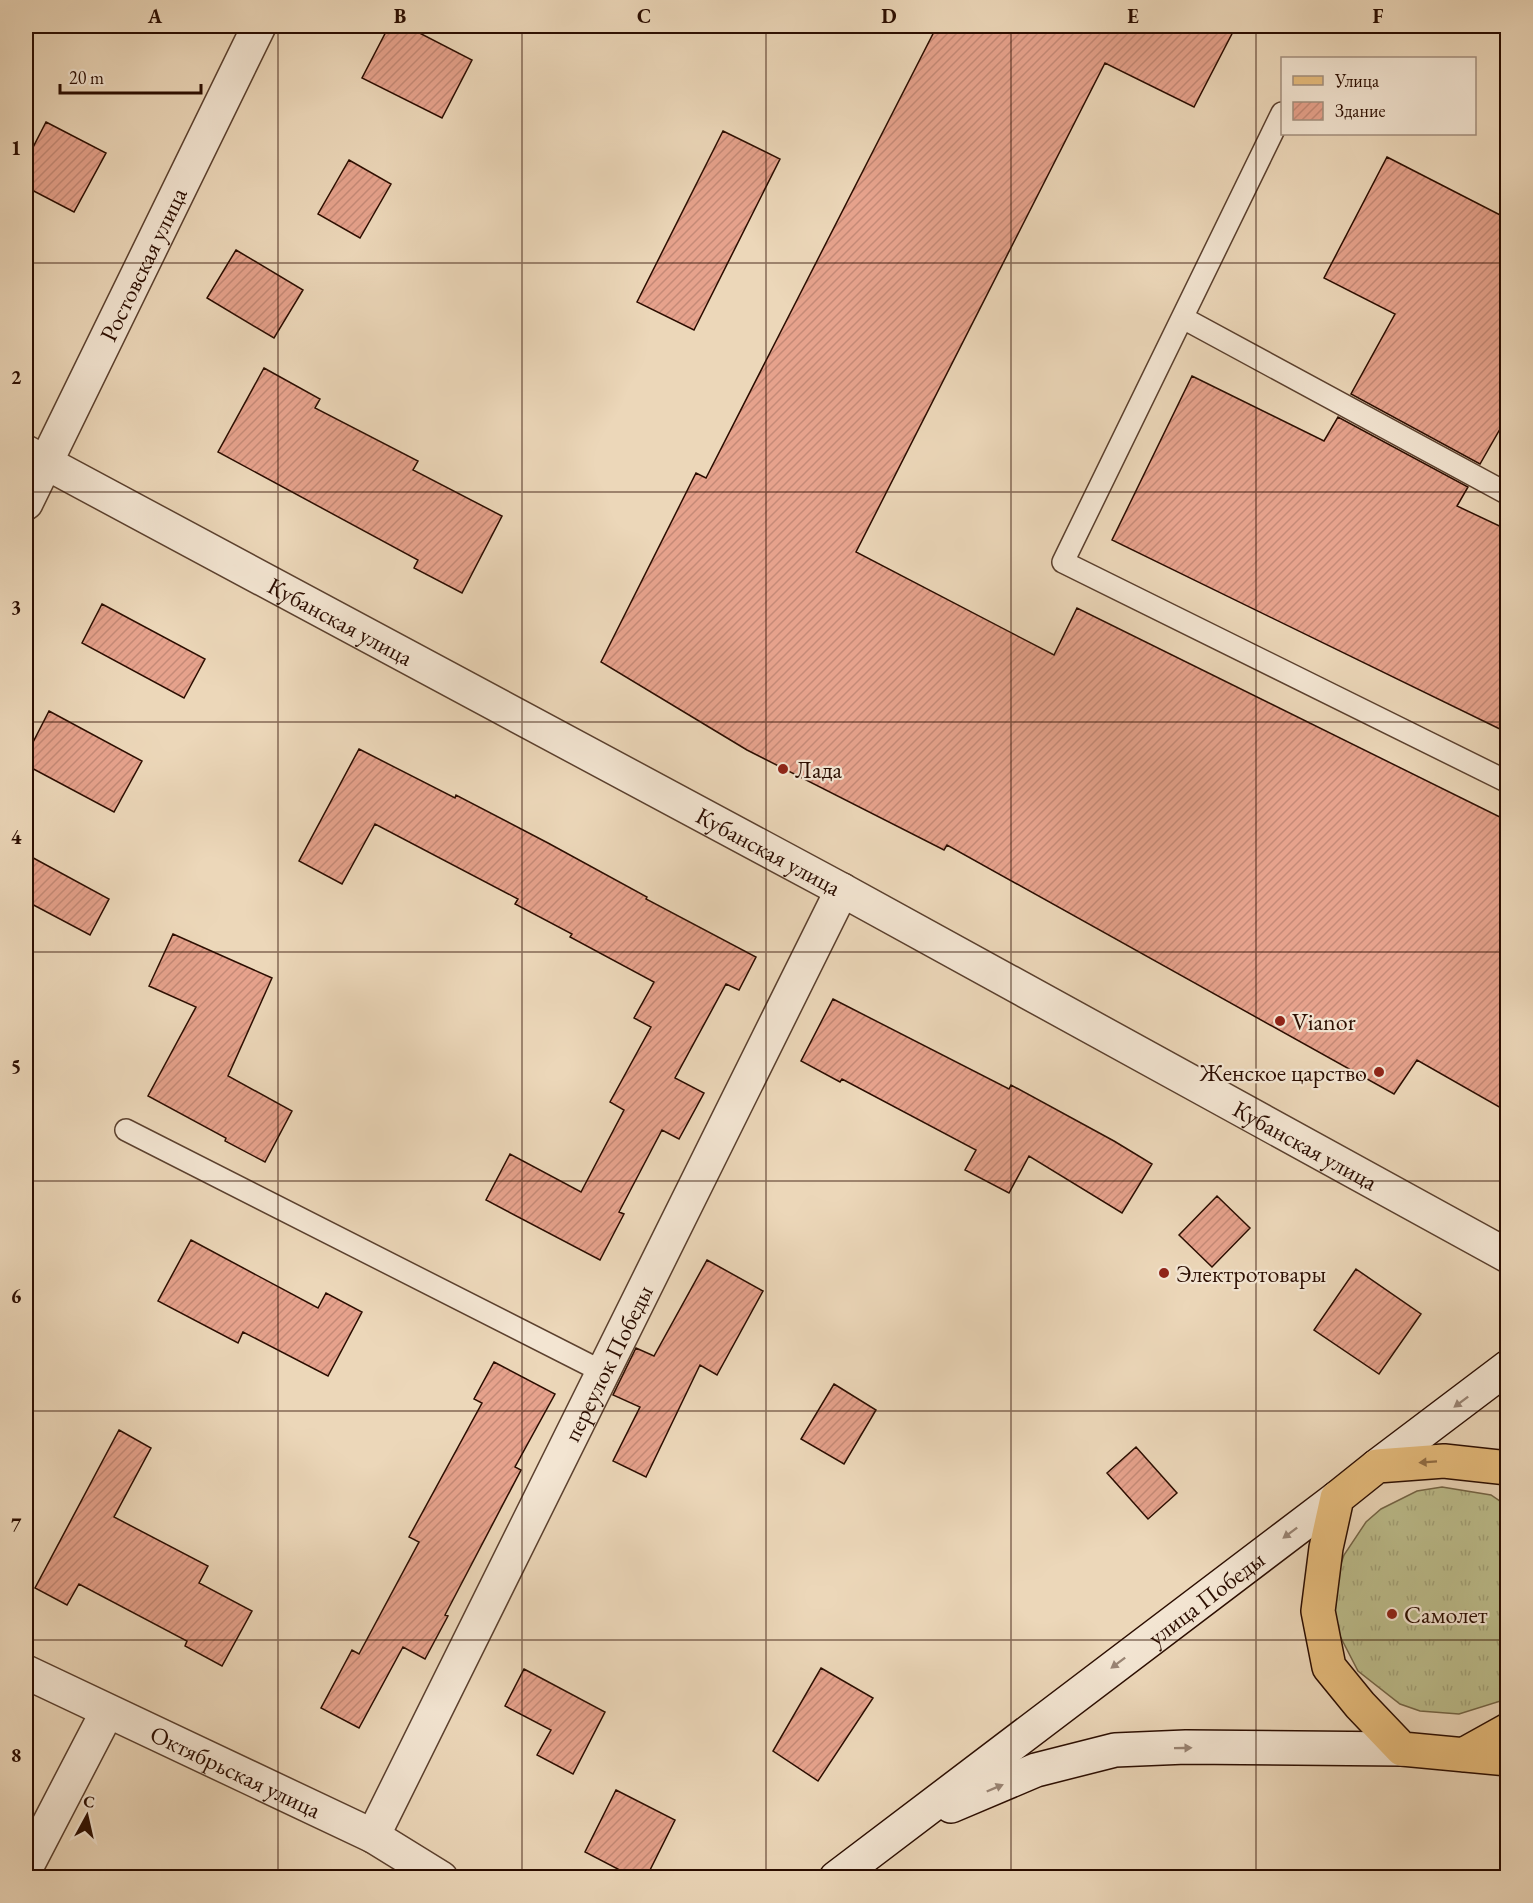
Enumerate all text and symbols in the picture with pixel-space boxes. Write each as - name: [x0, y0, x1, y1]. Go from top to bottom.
- text: A: [147, 3, 163, 29]
- text: B: [394, 3, 406, 29]
- text: C: [637, 3, 651, 29]
- text: D: [881, 3, 897, 29]
- text: E: [1127, 3, 1139, 29]
- text: F: [1373, 3, 1384, 29]
- scale bar: [60, 57, 201, 95]
- legend: [1281, 57, 1476, 135]
- text: 20 m: [69, 66, 104, 89]
- text: Улица: [1334, 69, 1380, 92]
- text: Здание: [1335, 99, 1385, 122]
- text: 1: [11, 135, 21, 161]
- street label: Ростовская улица: [92, 182, 194, 346]
- text: 2: [11, 364, 22, 390]
- street label: Кубанская улица: [263, 569, 419, 673]
- text: 3: [11, 594, 21, 620]
- place label: Лада: [795, 754, 843, 785]
- marker: Лада: [776, 762, 790, 776]
- street label: Кубанская улица: [691, 799, 847, 902]
- text: 4: [11, 824, 22, 850]
- place label: Vianor: [1292, 1006, 1356, 1037]
- marker: Vianor: [1273, 1014, 1287, 1028]
- text: 5: [11, 1053, 21, 1079]
- place label: Женское царство: [1199, 1057, 1367, 1088]
- marker: Женское царство: [1372, 1065, 1386, 1079]
- street label: Кубанская улица: [1228, 1093, 1384, 1197]
- place label: Электротовары: [1176, 1258, 1327, 1289]
- marker: Электротовары: [1157, 1266, 1171, 1280]
- street label: переулок Победы: [556, 1279, 660, 1446]
- text: 6: [11, 1283, 22, 1309]
- one-way arrow: [1453, 1396, 1469, 1409]
- one-way arrow: [1419, 1458, 1438, 1467]
- text: 7: [11, 1512, 22, 1538]
- one-way arrow: [1283, 1527, 1299, 1539]
- street label: улица Победы: [1141, 1543, 1271, 1652]
- place label: Самолет: [1404, 1599, 1488, 1630]
- marker: Самолет: [1385, 1607, 1399, 1621]
- one-way arrow: [1111, 1657, 1126, 1669]
- street label: Октябрьская улица: [145, 1718, 326, 1825]
- text: 8: [11, 1742, 21, 1768]
- one-way arrow: [1174, 1743, 1193, 1753]
- one-way arrow: [986, 1783, 1003, 1792]
- north arrow: [57, 1786, 117, 1846]
- text: С: [82, 1790, 96, 1813]

